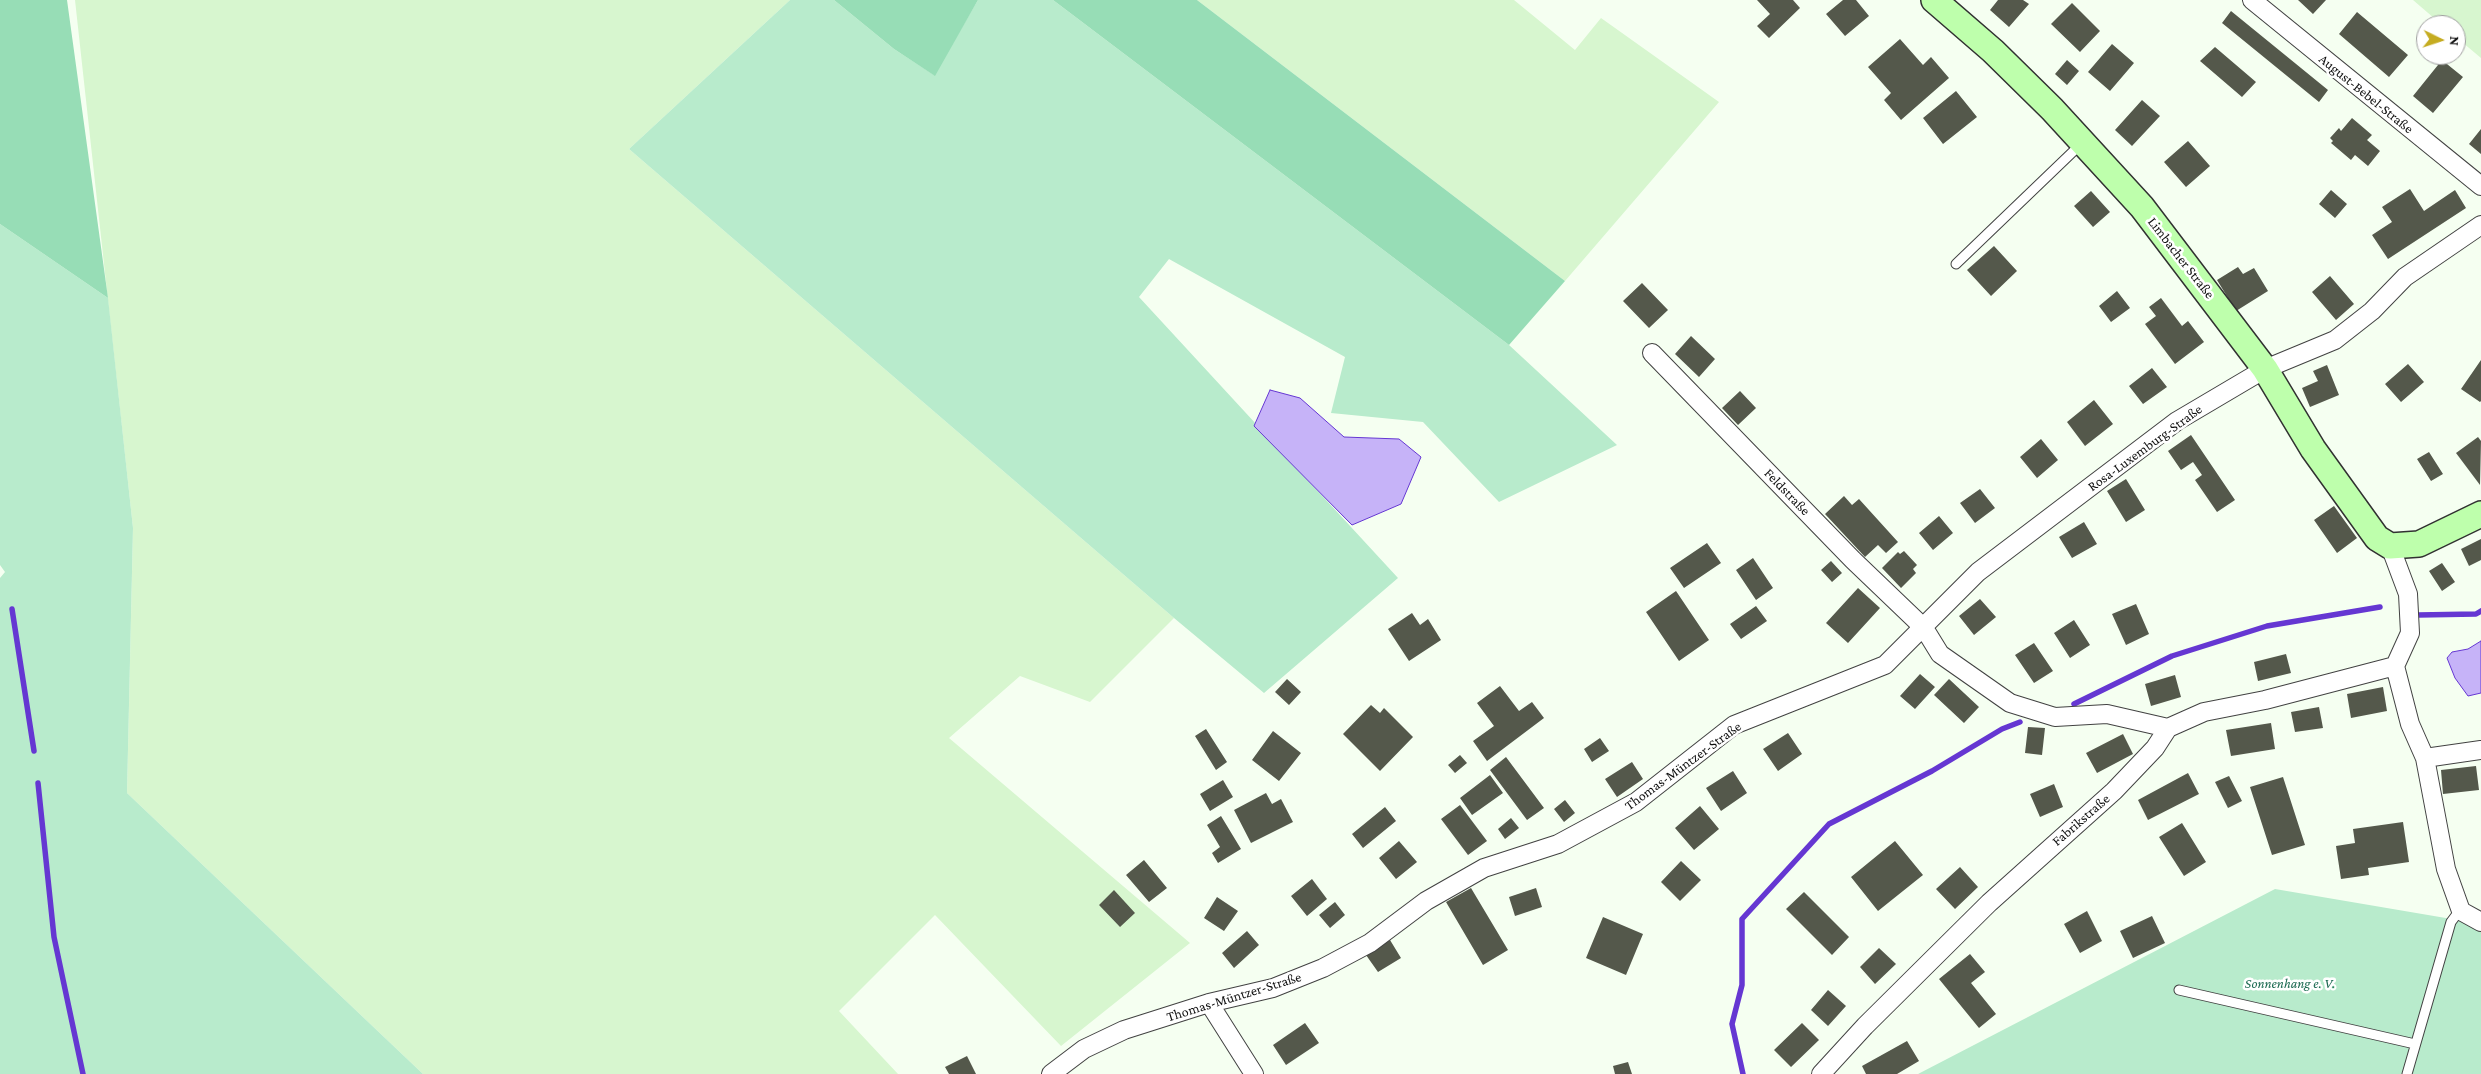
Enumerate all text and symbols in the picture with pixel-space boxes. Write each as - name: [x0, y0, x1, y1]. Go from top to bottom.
- north arrow: [2416, 15, 2466, 65]
- text: N: [2447, 36, 2463, 46]
- street label: August-Bebel-Straße: [2315, 51, 2417, 137]
- street label: Limbacher Straße: [2144, 214, 2218, 302]
- street label: Rosa-Luxemburg-Straße: [2085, 401, 2205, 495]
- street label: Feldstraße: [1760, 465, 1814, 519]
- street label: Thomas-Müntzer-Straße: [1621, 718, 1745, 814]
- street label: Fabrikstraße: [2049, 790, 2113, 850]
- street label: Thomas-Müntzer-Straße: [1165, 968, 1303, 1026]
- park label: Sonnenhang e. V.: [2245, 976, 2335, 992]

